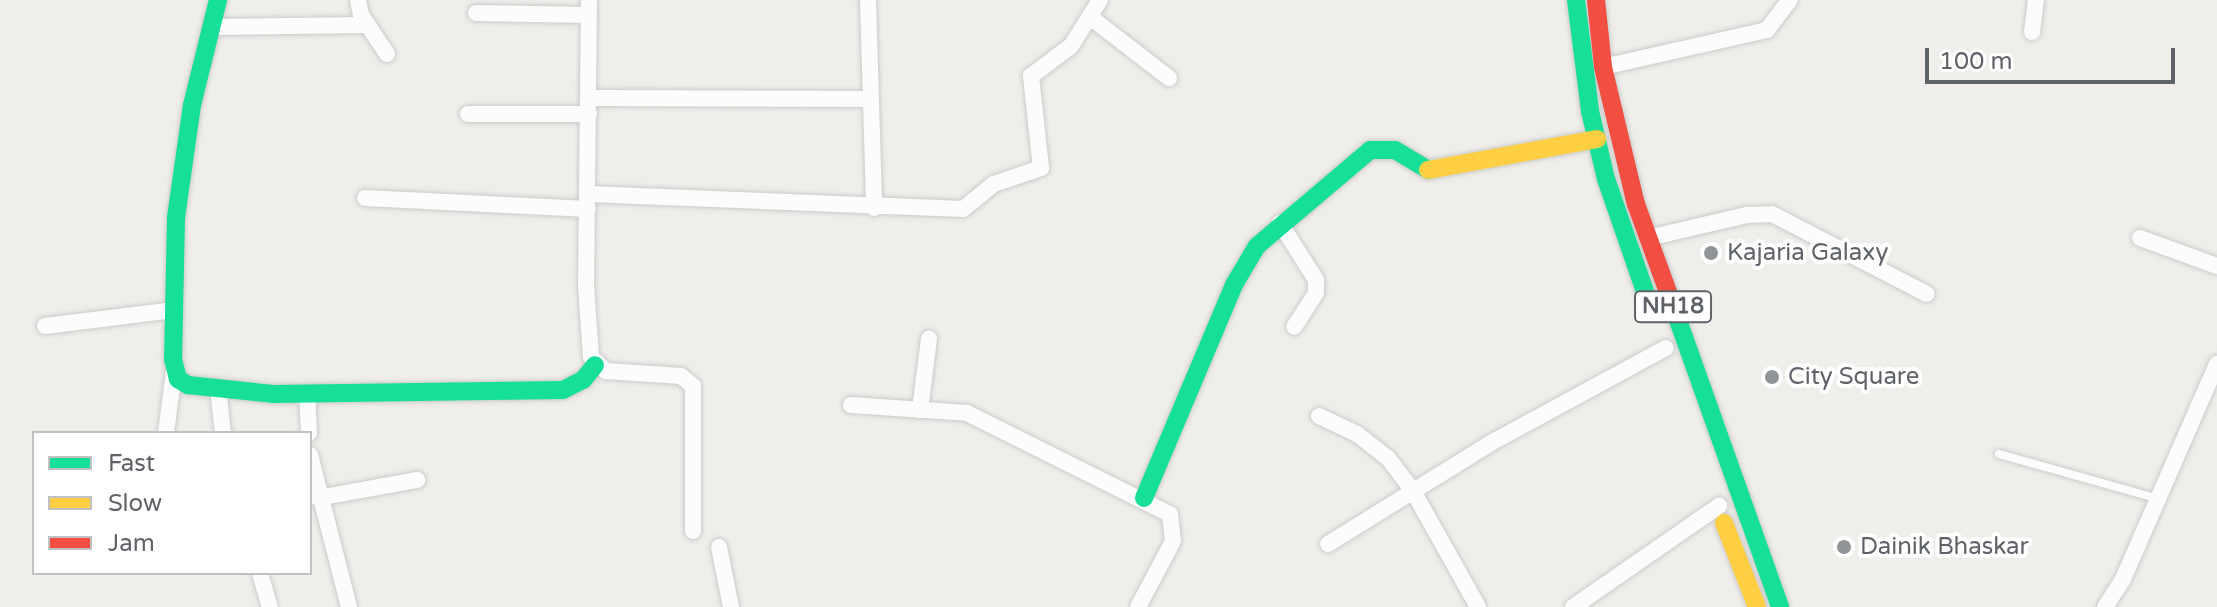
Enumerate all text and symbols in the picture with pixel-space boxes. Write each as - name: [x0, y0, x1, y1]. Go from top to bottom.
- scale bar: [1929, 32, 2179, 82]
- text: 100 m: [1939, 47, 2013, 76]
- place label: Kajaria Galaxy: [1727, 239, 1888, 267]
- marker: Kajaria Galaxy: [1702, 244, 1720, 262]
- road number: NH18: [1633, 289, 1713, 325]
- place label: City Square: [1788, 363, 1919, 391]
- marker: City Square: [1763, 368, 1781, 386]
- legend: [32, 431, 312, 575]
- text: Fast: [108, 449, 155, 478]
- text: Slow: [108, 489, 162, 518]
- text: Jam: [108, 529, 155, 558]
- place label: Dainik Bhaskar: [1860, 533, 2029, 561]
- marker: Dainik Bhaskar: [1835, 538, 1853, 556]

